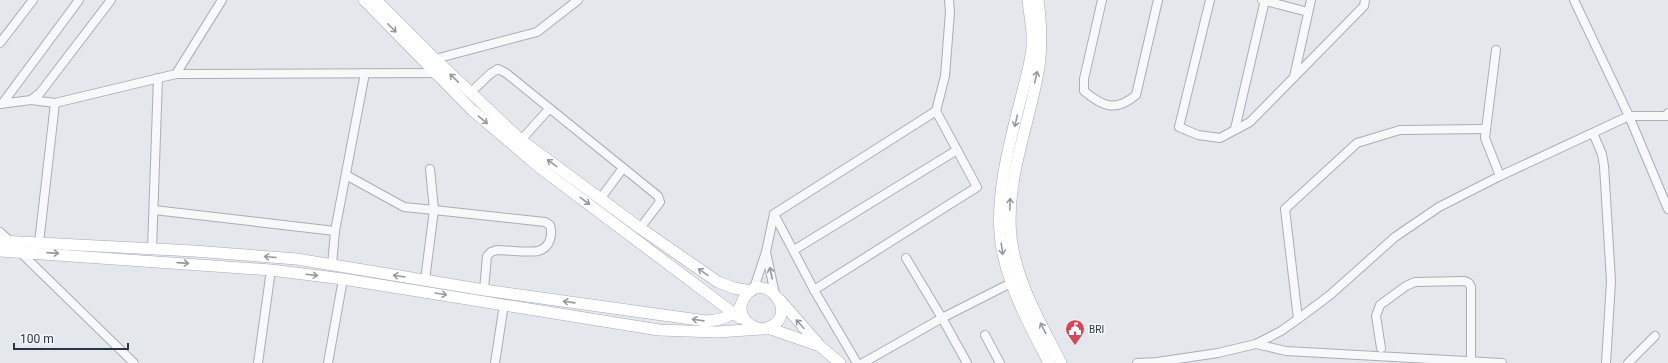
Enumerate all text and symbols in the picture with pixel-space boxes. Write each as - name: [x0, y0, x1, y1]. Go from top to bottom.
- one-way arrow: [387, 23, 396, 33]
- one-way arrow: [1033, 71, 1041, 84]
- one-way arrow: [449, 73, 459, 83]
- one-way arrow: [1012, 114, 1020, 127]
- one-way arrow: [478, 115, 489, 124]
- one-way arrow: [546, 159, 557, 168]
- one-way arrow: [579, 197, 590, 205]
- one-way arrow: [1007, 198, 1014, 211]
- one-way arrow: [998, 242, 1006, 255]
- one-way arrow: [46, 250, 59, 257]
- one-way arrow: [264, 254, 277, 261]
- one-way arrow: [176, 260, 189, 267]
- one-way arrow: [766, 267, 774, 280]
- one-way arrow: [698, 268, 709, 276]
- one-way arrow: [305, 271, 318, 279]
- one-way arrow: [393, 272, 406, 280]
- one-way arrow: [434, 290, 447, 298]
- one-way arrow: [563, 298, 576, 306]
- one-way arrow: [692, 316, 705, 324]
- public building icon: BRI: [1064, 318, 1086, 346]
- one-way arrow: [795, 319, 805, 329]
- one-way arrow: [1039, 322, 1046, 334]
- place label: BRI: [1089, 324, 1104, 335]
- scale bar: [14, 325, 128, 351]
- text: 100 m: [20, 332, 54, 346]

